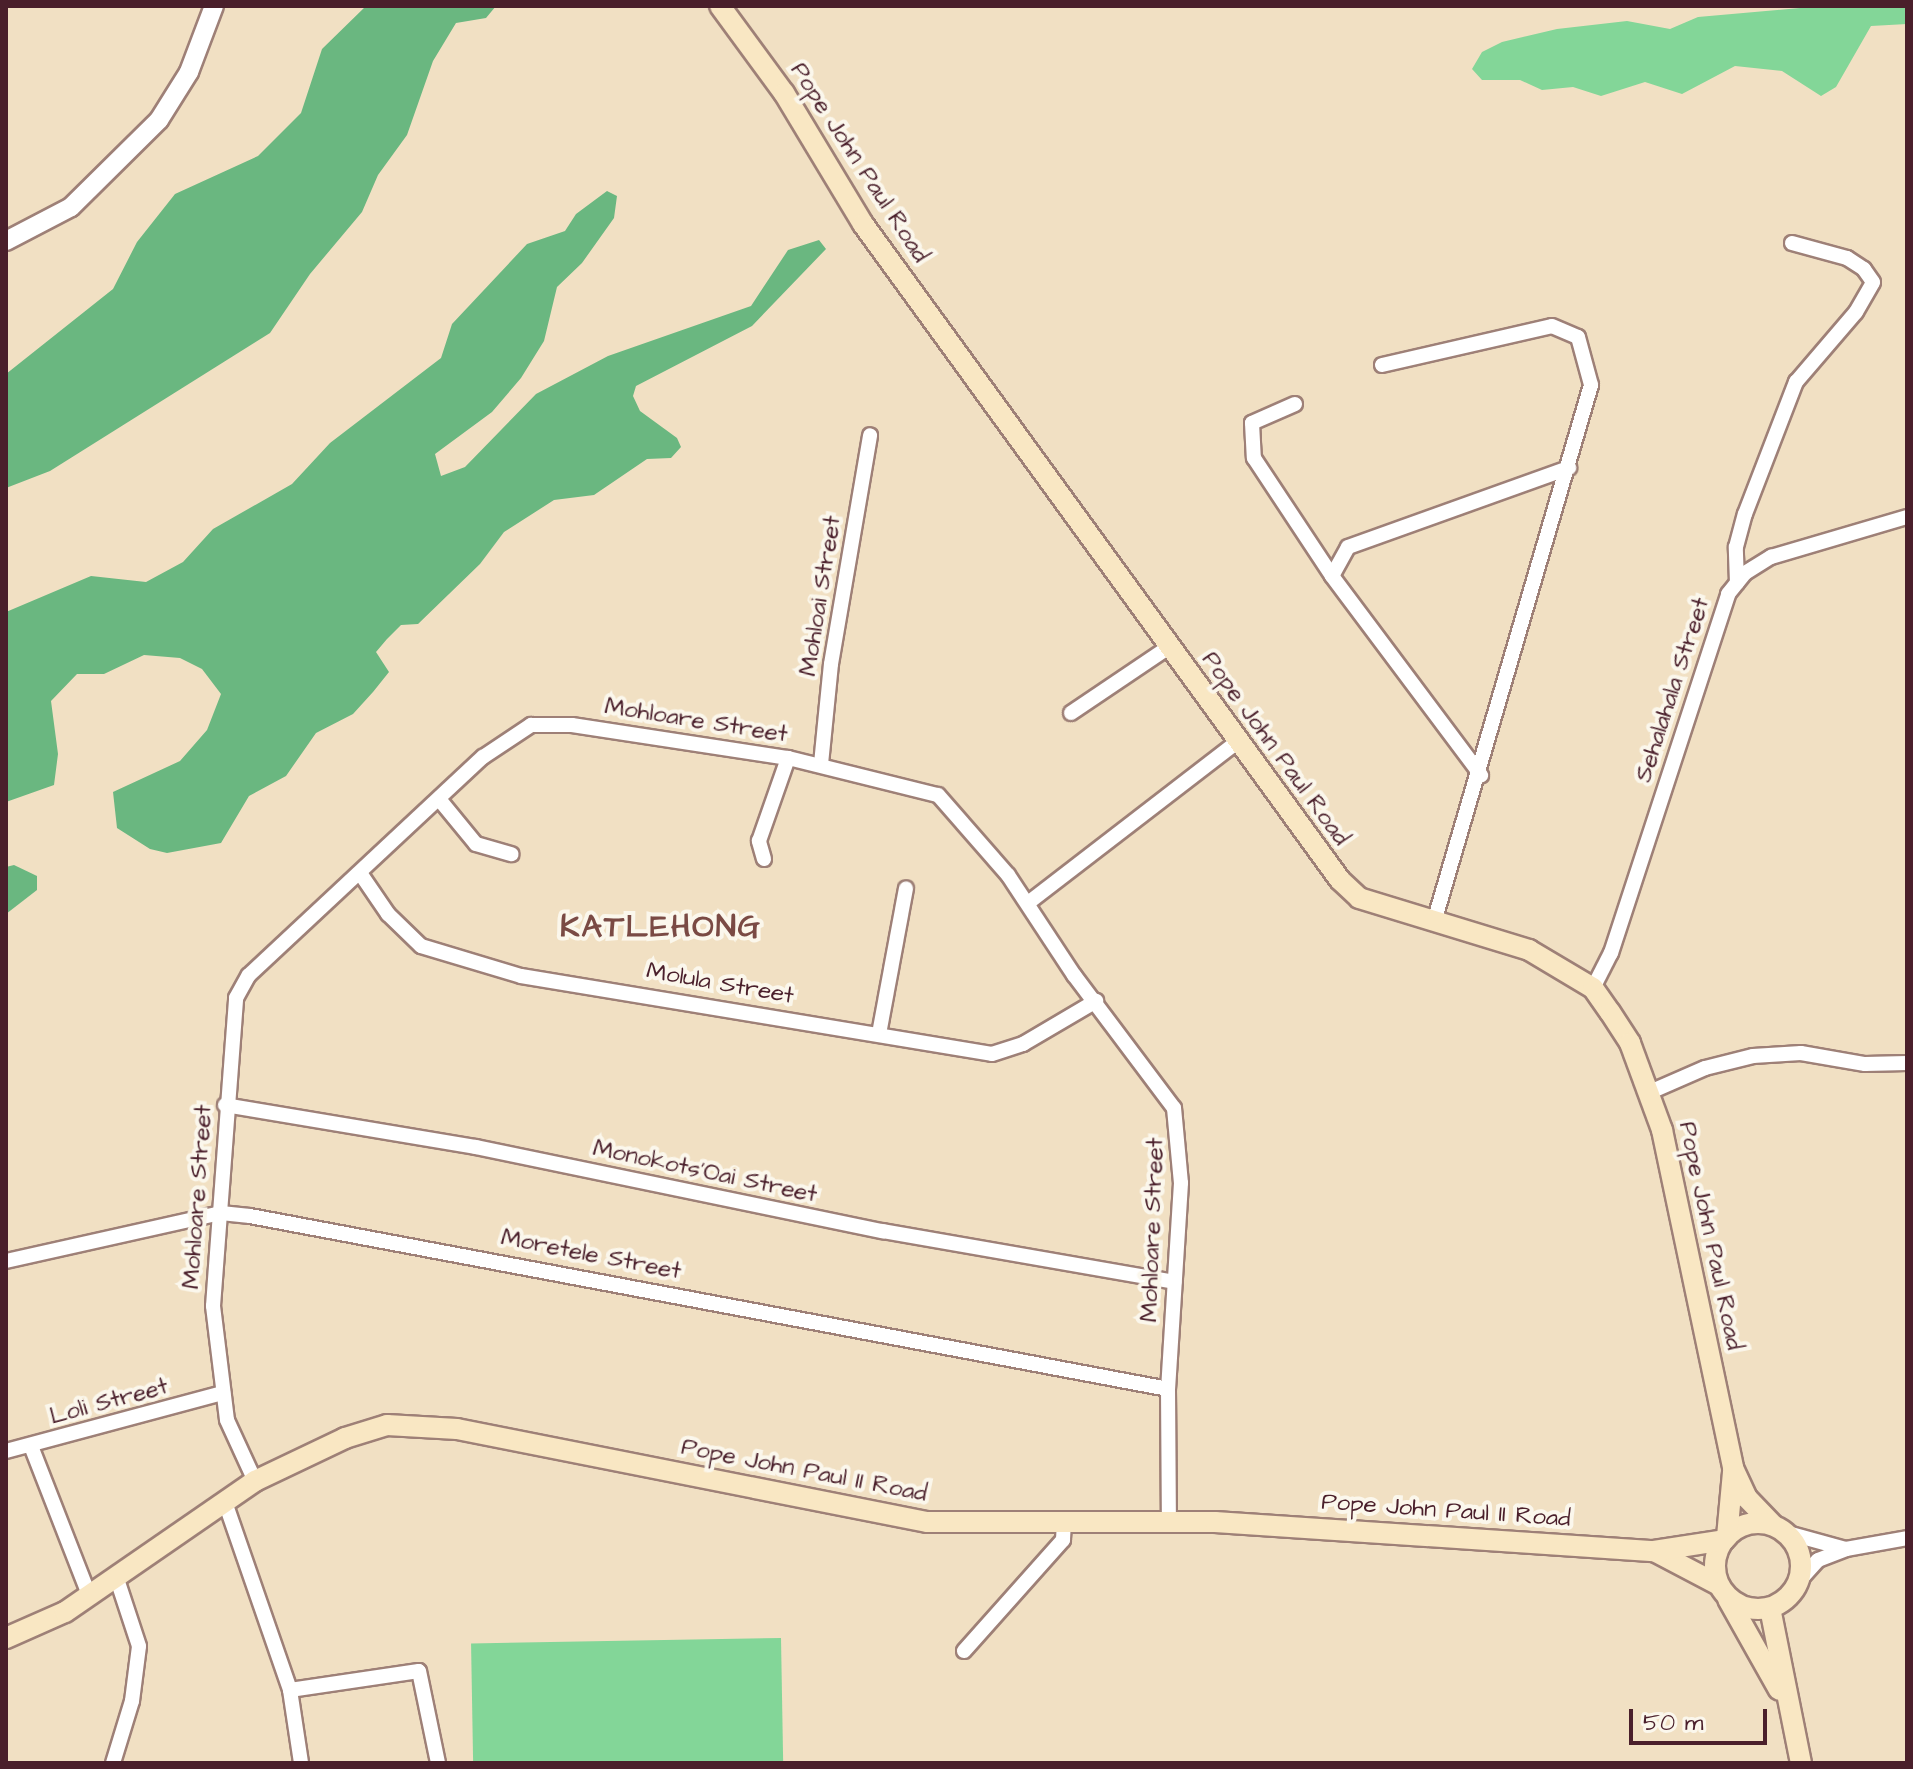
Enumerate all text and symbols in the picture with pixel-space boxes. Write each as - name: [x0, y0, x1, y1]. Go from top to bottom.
- street label: Pope John Paul Road: [784, 58, 934, 268]
- street label: Mohloai Street: [794, 514, 848, 678]
- street label: Sehalahala Street: [1630, 594, 1716, 786]
- street label: Pope John Paul Road: [1195, 646, 1355, 852]
- street label: Mohloare Street: [603, 692, 789, 750]
- district label: KATLEHONG: [560, 908, 762, 946]
- street label: Molula Street: [644, 957, 796, 1011]
- street label: Mohloare Street: [177, 1104, 219, 1290]
- street label: Pope John Paul Road: [1672, 1119, 1748, 1353]
- street label: Monokots'Oai Street: [590, 1134, 820, 1210]
- street label: Mohloare Street: [1135, 1137, 1171, 1323]
- street label: Moretele Street: [499, 1223, 683, 1287]
- street label: Loli Street: [47, 1372, 171, 1432]
- street label: Pope John Paul II Road: [679, 1433, 929, 1509]
- street label: Pope John Paul II Road: [1321, 1488, 1571, 1534]
- scale bar: [1633, 1693, 1771, 1743]
- text: 50 m: [1643, 1706, 1703, 1740]

